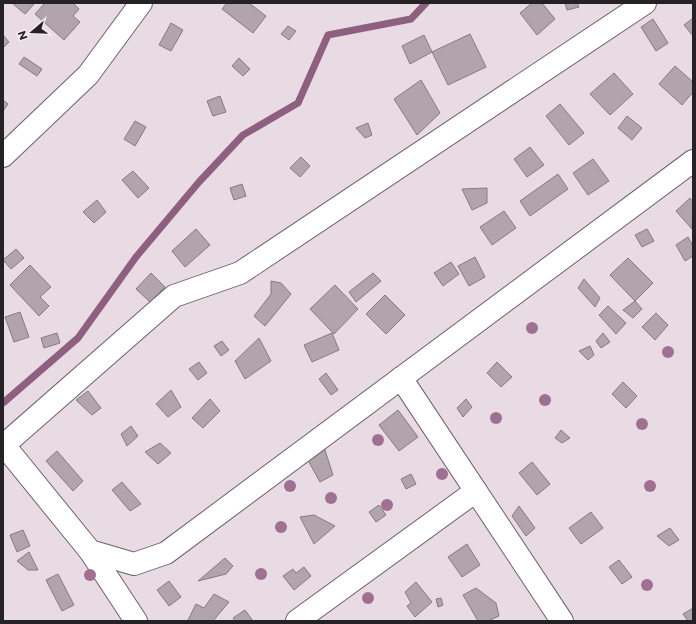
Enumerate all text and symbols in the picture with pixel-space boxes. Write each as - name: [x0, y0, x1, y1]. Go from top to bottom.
- north arrow: [12, 12, 52, 52]
- text: N: [14, 29, 31, 42]

